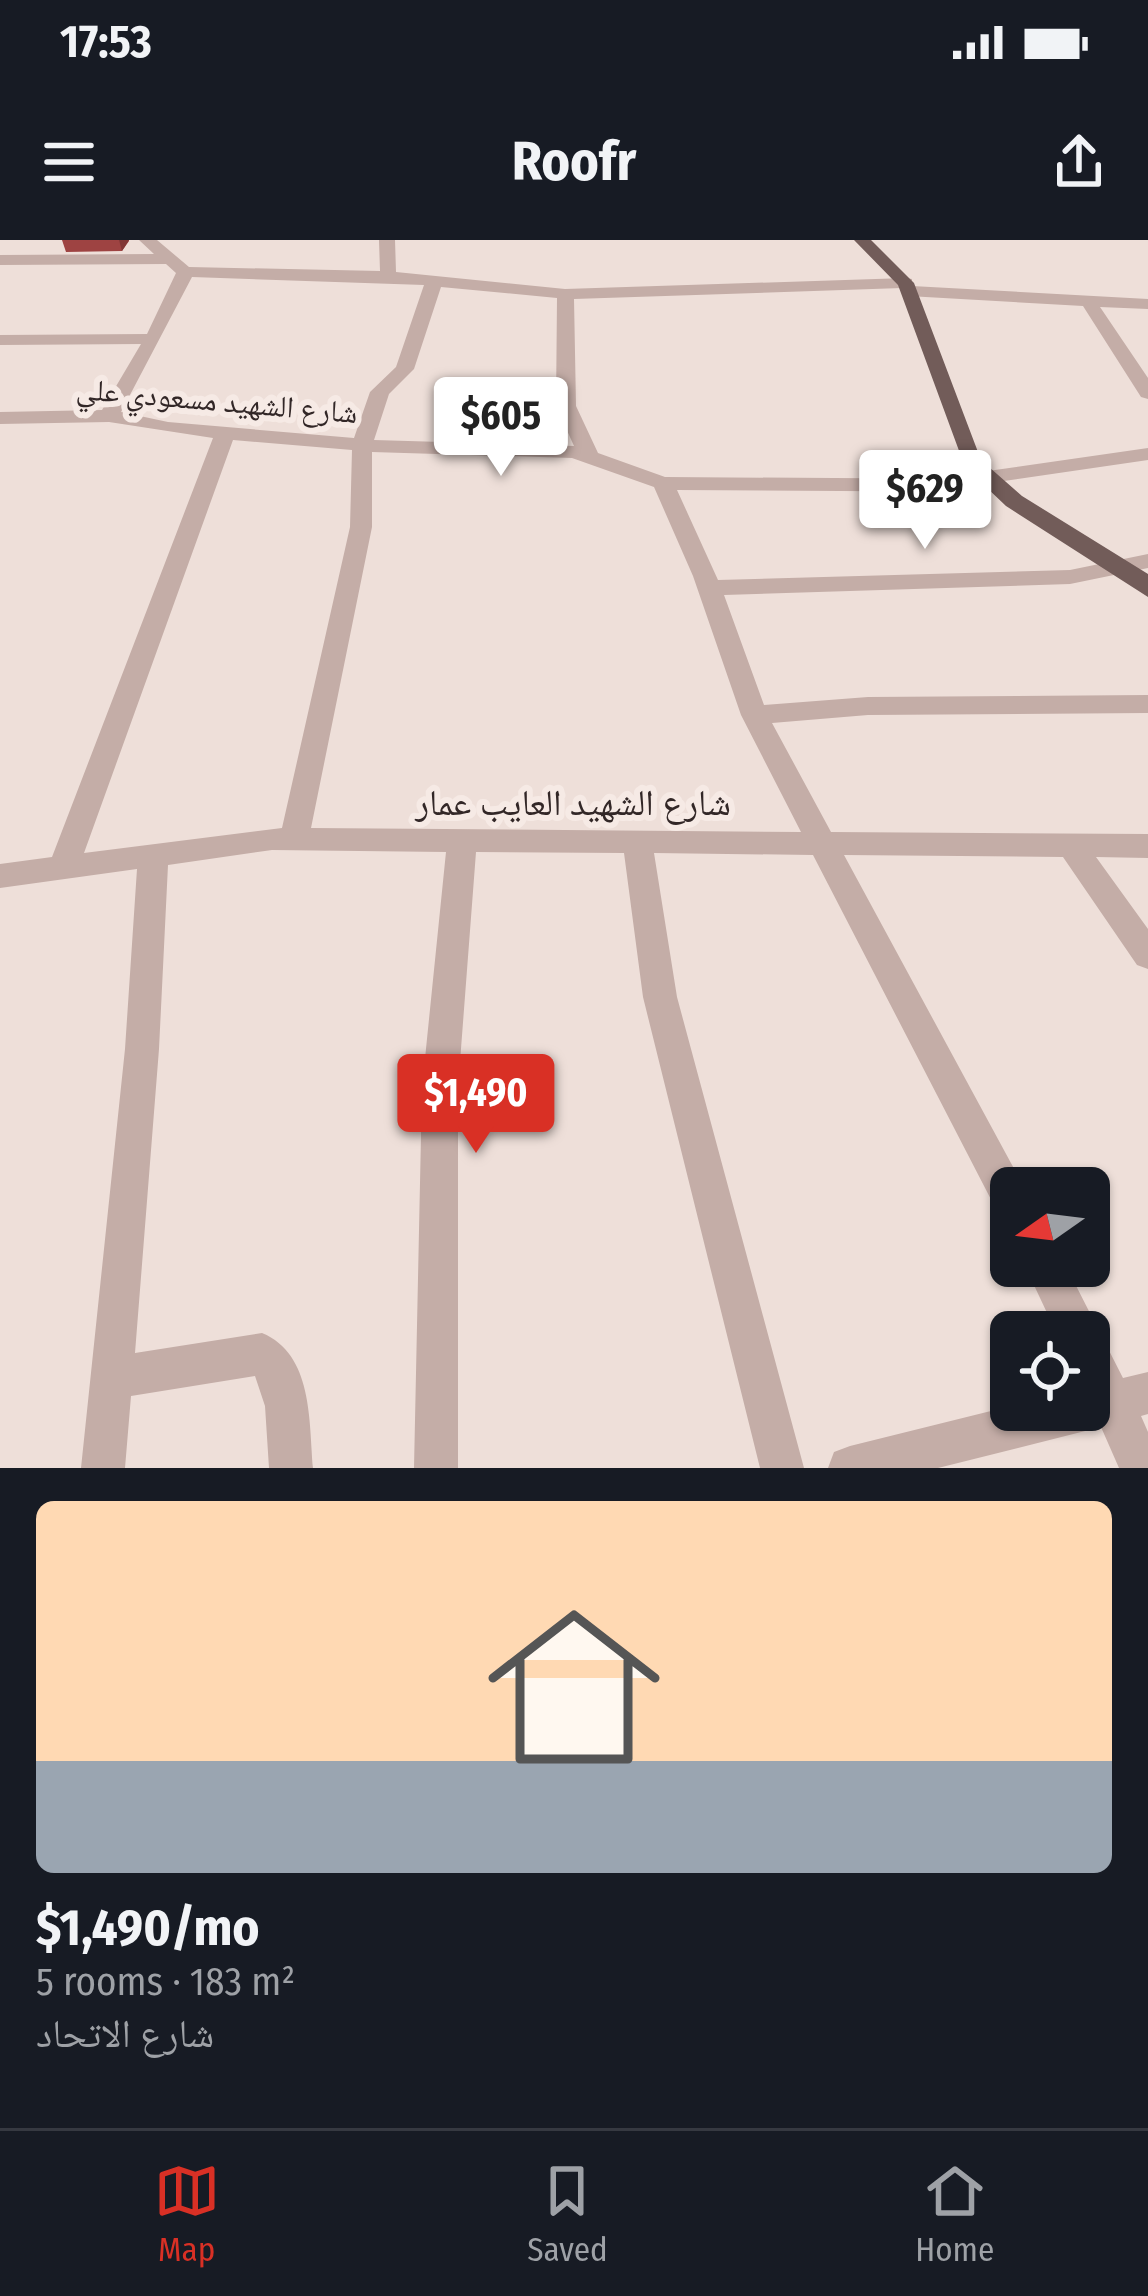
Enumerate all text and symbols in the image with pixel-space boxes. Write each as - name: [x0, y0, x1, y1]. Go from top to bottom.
- text: 17:53: [60, 15, 152, 69]
- icon: menu: [36, 129, 102, 195]
- icon: share: [1046, 129, 1112, 195]
- text: Roofr: [512, 130, 636, 194]
- street label: شارع الشهيد مسعودي علي: [74, 371, 359, 437]
- pin: $605: [430, 377, 572, 479]
- text: $605: [461, 393, 541, 439]
- pin: $629: [854, 450, 996, 552]
- text: $629: [886, 466, 964, 512]
- street label: شارع الشهيد العايب عمار: [414, 781, 731, 825]
- pin: $1,490: [378, 1054, 574, 1156]
- text: $1,490: [424, 1070, 528, 1116]
- north arrow: [990, 1167, 1110, 1287]
- map controls: [990, 1167, 1110, 1431]
- button: locate: [990, 1311, 1110, 1431]
- icon: home: [466, 1579, 682, 1795]
- text: $1,490/mo: [36, 1897, 260, 1959]
- text: 5 rooms · 183 m²: [36, 1959, 295, 2005]
- text: شارع الاتحاد: [36, 2011, 214, 2057]
- tab: Map: [154, 2158, 220, 2270]
- tab: Saved: [527, 2158, 608, 2270]
- tab: Home: [915, 2158, 994, 2270]

